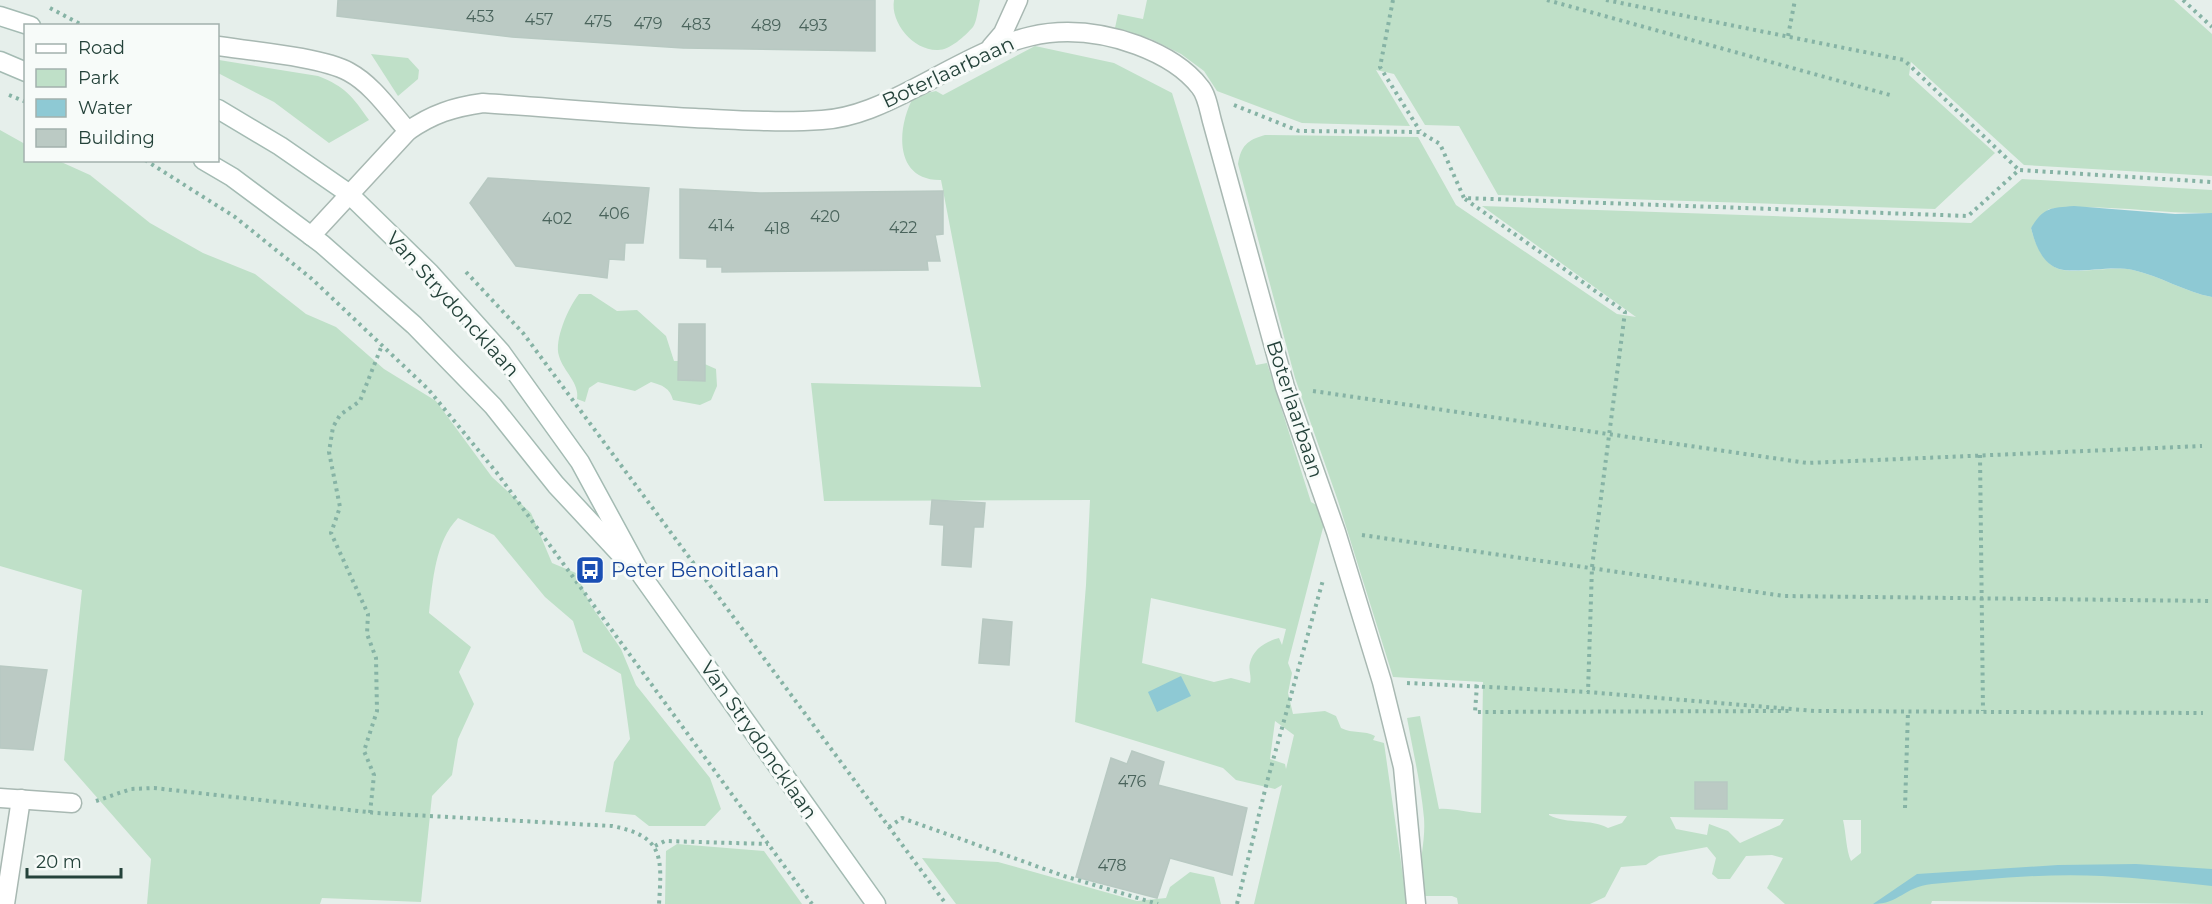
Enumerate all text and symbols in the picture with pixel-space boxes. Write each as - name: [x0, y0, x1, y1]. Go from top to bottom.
- house number: 453: [466, 7, 494, 26]
- house number: 457: [525, 10, 553, 29]
- house number: 475: [584, 12, 612, 31]
- house number: 479: [634, 14, 662, 33]
- house number: 483: [681, 15, 711, 34]
- house number: 489: [751, 16, 781, 35]
- house number: 493: [798, 16, 828, 35]
- legend: [24, 24, 219, 162]
- street label: Boterlaarbaan: [878, 31, 1018, 113]
- text: Road: [78, 37, 125, 59]
- text: Park: [78, 67, 119, 89]
- text: Water: [78, 97, 133, 119]
- text: Building: [78, 127, 155, 149]
- house number: 406: [599, 204, 630, 223]
- house number: 420: [810, 207, 840, 226]
- house number: 402: [542, 209, 572, 228]
- house number: 414: [708, 216, 735, 235]
- house number: 422: [889, 218, 917, 237]
- house number: 418: [764, 219, 790, 238]
- street label: Van Strydoncklaan: [381, 226, 525, 382]
- street label: Boterlaarbaan: [1262, 337, 1328, 481]
- bus stop icon: Peter Benoitlaan: [574, 554, 606, 586]
- place label: Peter Benoitlaan: [611, 558, 779, 582]
- street label: Van Strydoncklaan: [695, 656, 823, 824]
- house number: 476: [1118, 772, 1147, 791]
- scale bar: [27, 841, 122, 879]
- text: 20 m: [36, 851, 82, 873]
- house number: 478: [1097, 856, 1127, 875]

